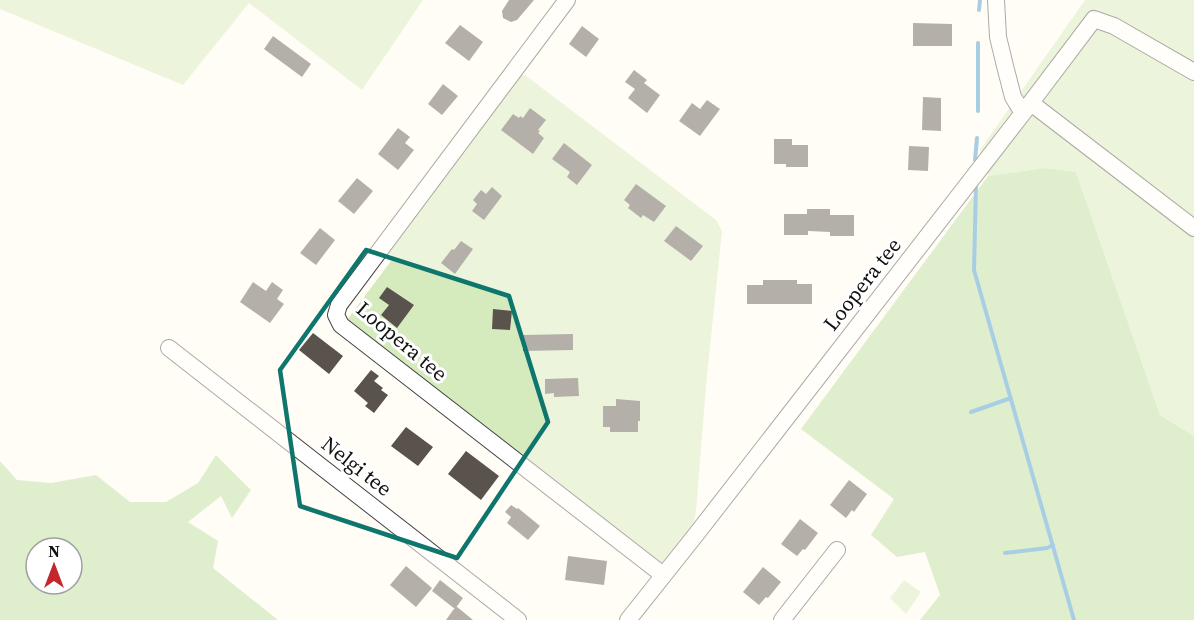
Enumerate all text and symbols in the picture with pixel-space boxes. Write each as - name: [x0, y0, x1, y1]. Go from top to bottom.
- street label: Loopera tee: [816, 231, 908, 337]
- street label: Loopera tee: [350, 294, 454, 388]
- street label: Nelgi tee: [316, 429, 398, 503]
- north arrow: [24, 536, 84, 596]
- text: N: [48, 540, 60, 562]

